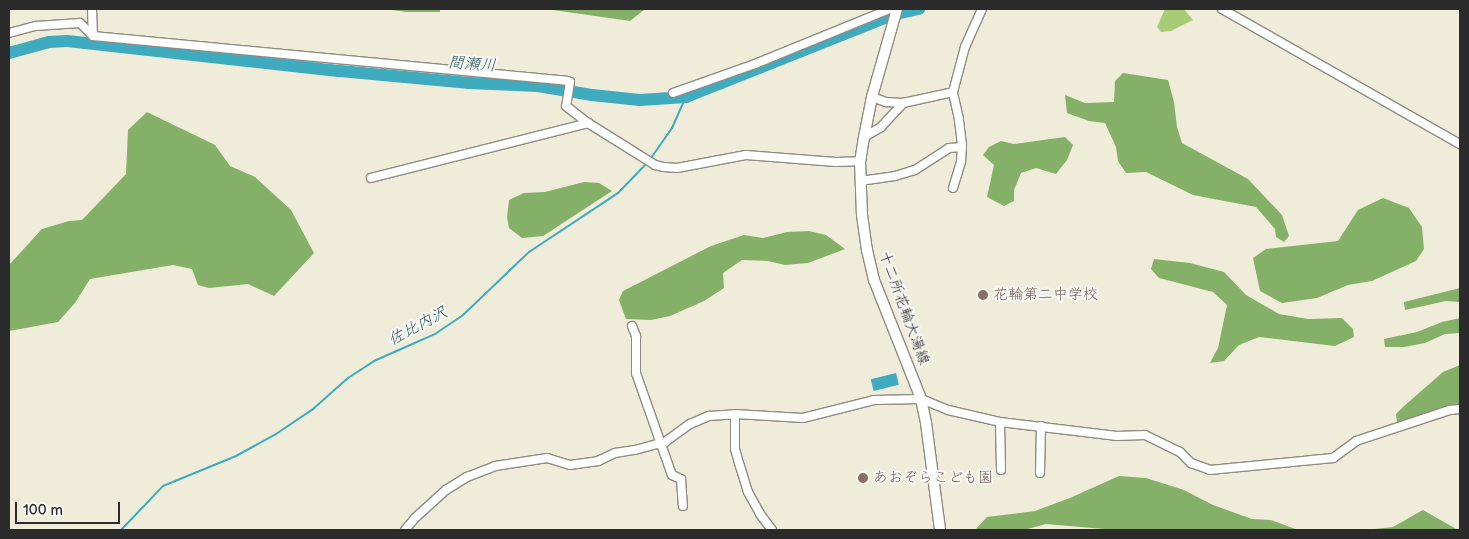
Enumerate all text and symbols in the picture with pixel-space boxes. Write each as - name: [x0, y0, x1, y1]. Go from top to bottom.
- water label: 間瀬川: [447, 54, 497, 76]
- street label: 十二所花輪大湯線: [875, 249, 933, 367]
- place label: 花輪第二中学校: [993, 286, 1098, 304]
- marker: 花輪第二中学校: [977, 289, 989, 301]
- water label: 佐比内沢: [385, 304, 451, 350]
- place label: あおぞらこども園: [873, 469, 993, 487]
- marker: あおぞらこども園: [857, 472, 869, 484]
- scale bar: [18, 492, 122, 524]
- text: 100 m: [23, 501, 63, 520]

